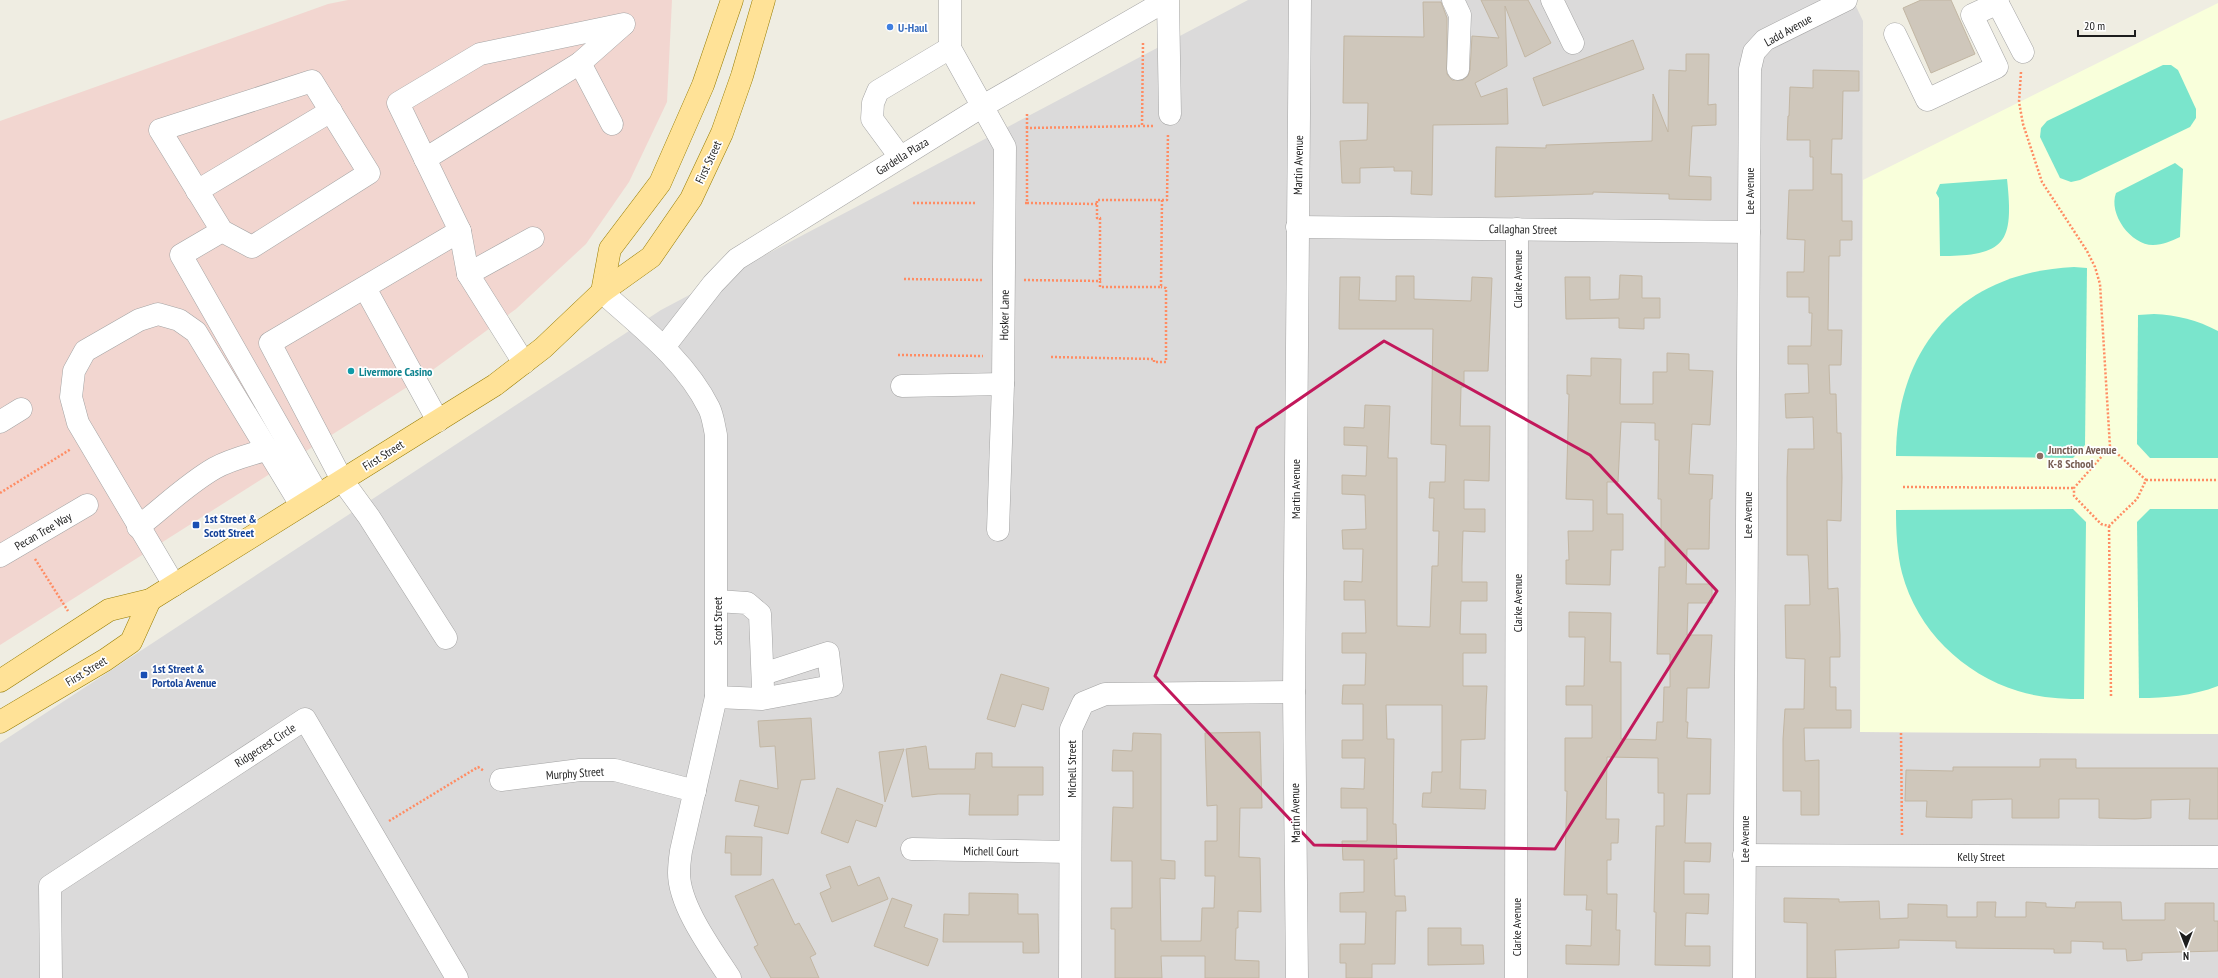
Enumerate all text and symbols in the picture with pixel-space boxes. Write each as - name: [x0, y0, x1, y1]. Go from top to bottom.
- street label: Ladd Avenue: [1761, 11, 1815, 49]
- scale bar: [2078, 12, 2135, 38]
- text: 20 m: [2084, 18, 2105, 33]
- place label: U-Haul: [898, 20, 927, 35]
- marker: U-Haul: [885, 22, 895, 32]
- street label: Gardella Plaza: [873, 134, 931, 178]
- street label: Martin Avenue: [1290, 135, 1306, 195]
- street label: First Street: [692, 138, 725, 186]
- street label: Lee Avenue: [1742, 168, 1757, 214]
- street label: Callaghan Street: [1489, 221, 1558, 237]
- street label: Clarke Avenue: [1510, 250, 1525, 308]
- street label: Hosker Lane: [996, 289, 1012, 341]
- place label: Livermore Casino: [359, 364, 433, 379]
- marker: Livermore Casino: [346, 366, 356, 376]
- street label: First Street: [360, 436, 407, 473]
- place label: Junction Avenue K-8 School: [2047, 442, 2117, 471]
- marker: Junction Avenue K-8 School: [2035, 451, 2045, 461]
- street label: Martin Avenue: [1288, 459, 1303, 519]
- street label: Lee Avenue: [1740, 492, 1755, 538]
- street label: Pecan Tree Way: [12, 508, 75, 553]
- place label: 1st Street & Scott Street: [204, 511, 256, 540]
- marker: 1st Street & Scott Street: [191, 520, 201, 530]
- street label: Clarke Avenue: [1510, 574, 1525, 632]
- street label: Scott Street: [710, 596, 725, 645]
- street label: First Street: [63, 652, 110, 689]
- place label: 1st Street & Portola Avenue: [152, 661, 216, 690]
- marker: 1st Street & Portola Avenue: [139, 670, 149, 680]
- street label: Ridgecrest Circle: [232, 720, 298, 770]
- street label: Michell Street: [1064, 739, 1079, 798]
- street label: Murphy Street: [545, 763, 605, 783]
- street label: Martin Avenue: [1287, 783, 1303, 843]
- street label: Lee Avenue: [1737, 816, 1752, 862]
- street label: Michell Court: [963, 843, 1019, 859]
- street label: Kelly Street: [1957, 849, 2005, 864]
- street label: Clarke Avenue: [1509, 898, 1524, 956]
- north arrow: [2166, 926, 2206, 966]
- text: N: [2183, 949, 2189, 963]

